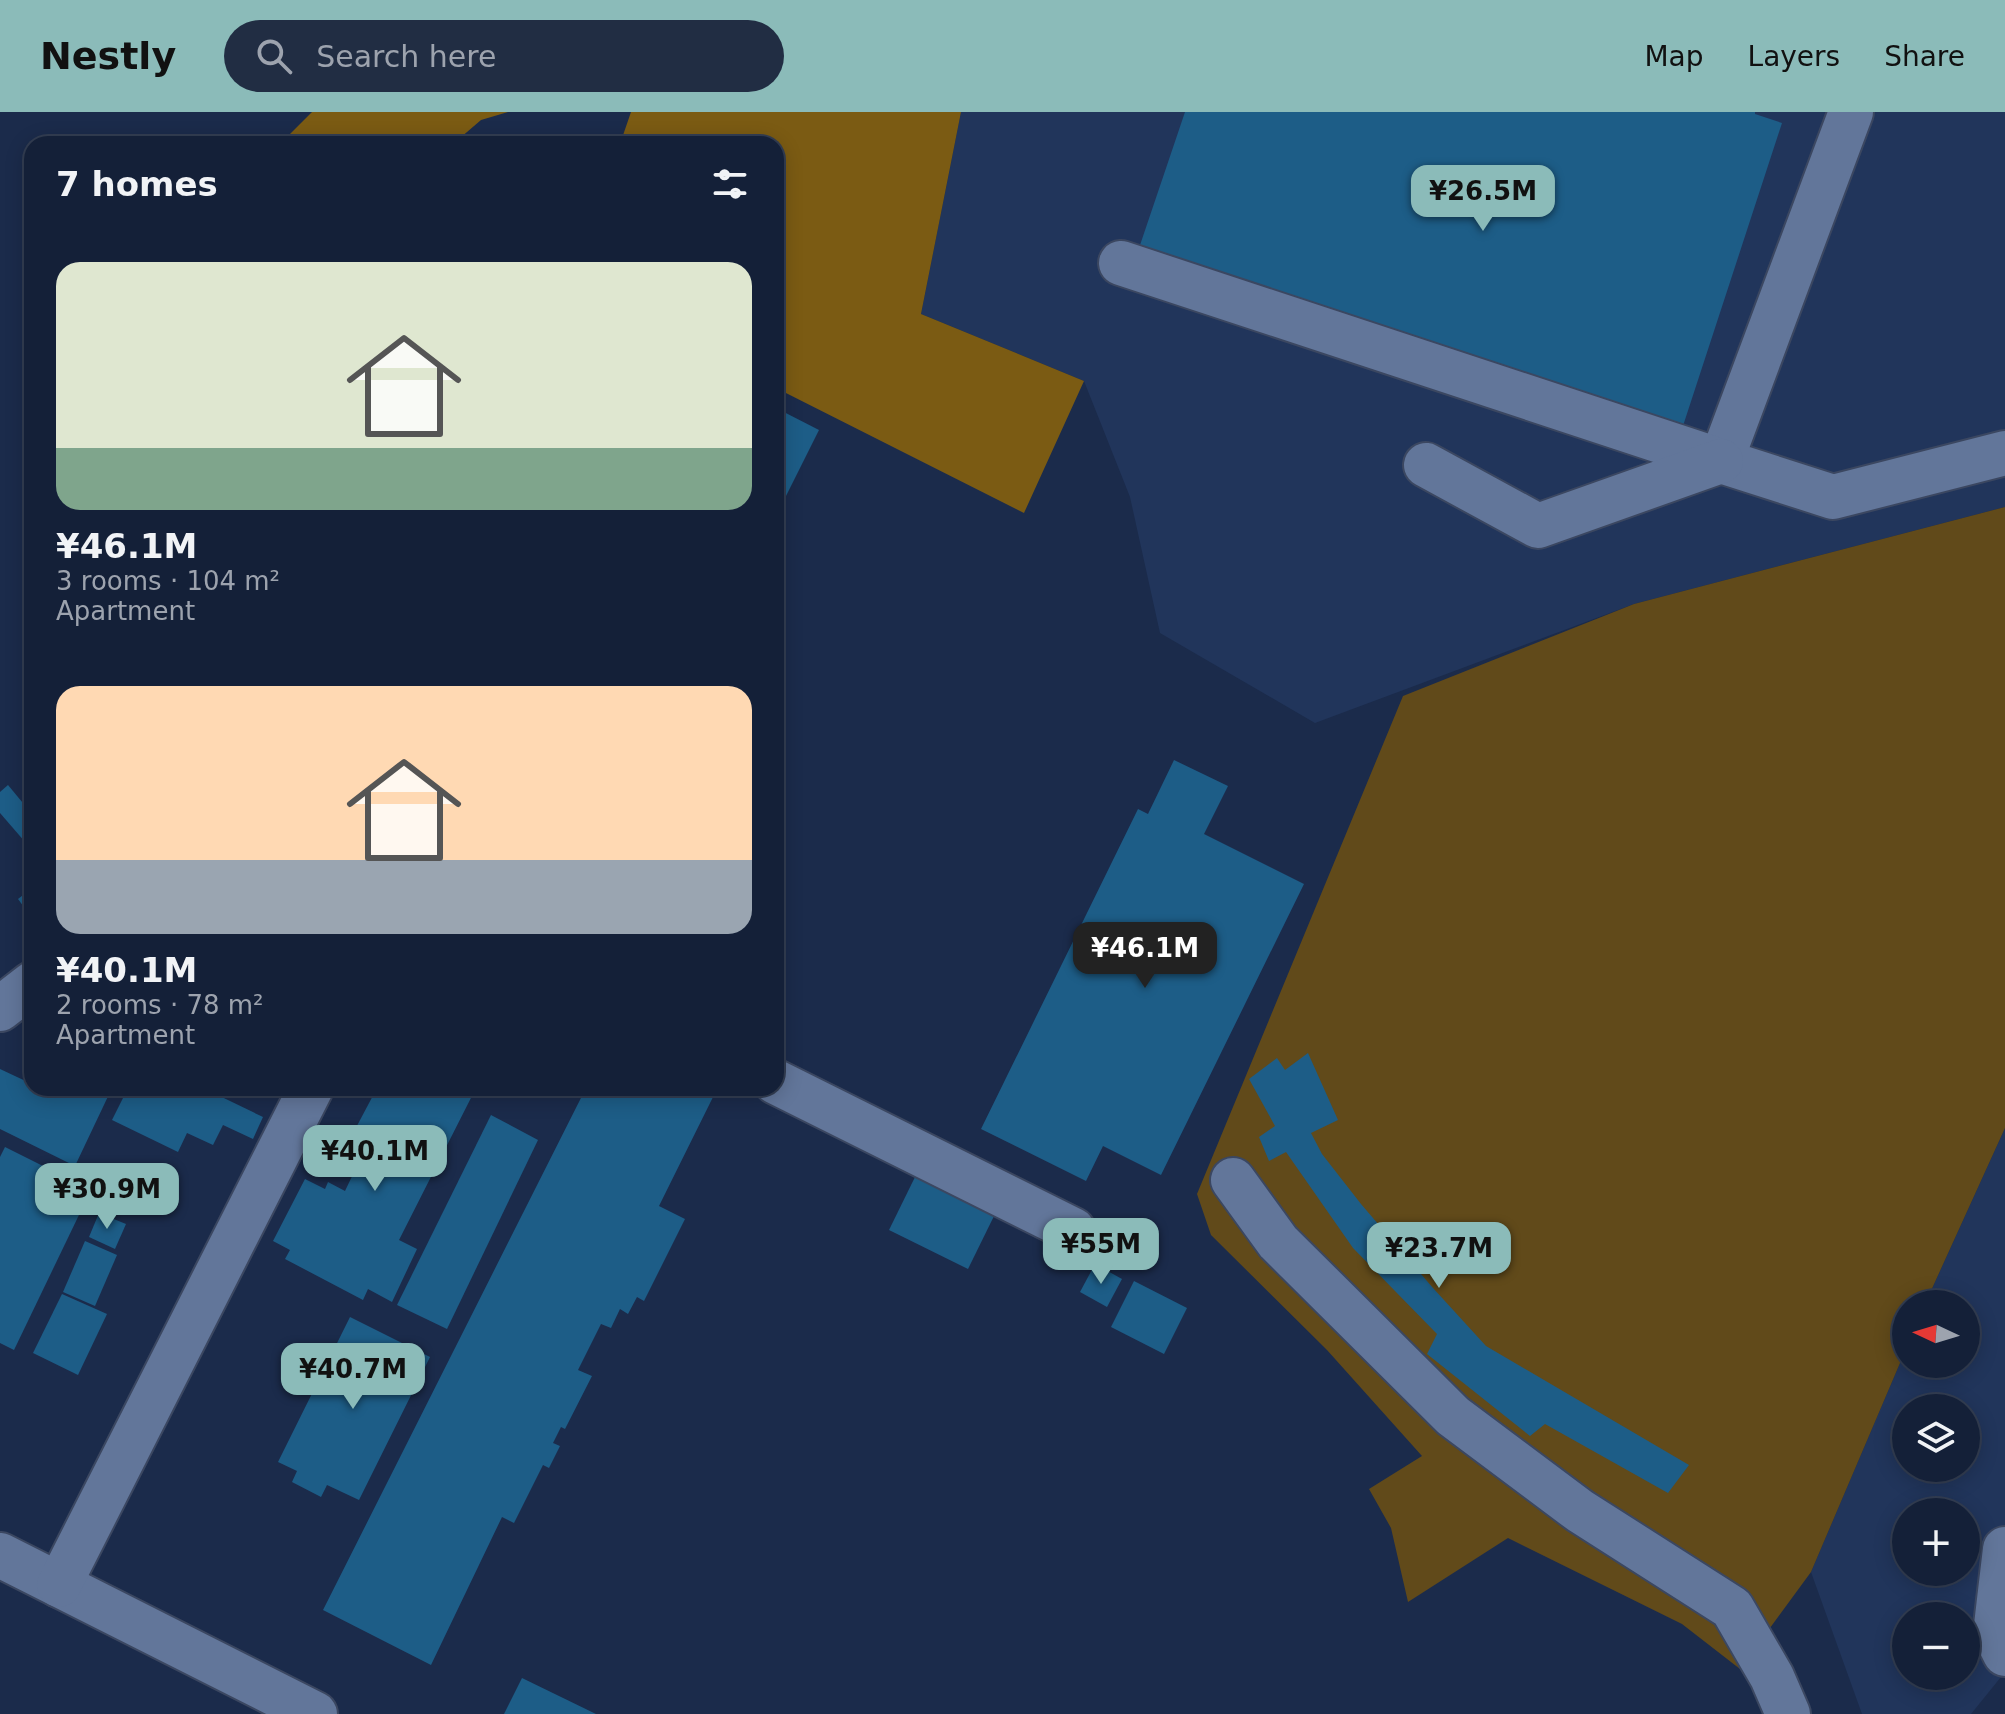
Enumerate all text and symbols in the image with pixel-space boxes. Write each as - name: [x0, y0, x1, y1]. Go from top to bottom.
- search box: [224, 20, 784, 92]
- text: Nestly: [40, 34, 176, 78]
- icon: search: [252, 34, 296, 78]
- text: Search here: [316, 39, 496, 74]
- text: Map: [1644, 40, 1704, 73]
- text: Layers: [1748, 40, 1840, 73]
- text: Share: [1884, 40, 1965, 73]
- icon: filters: [708, 162, 752, 206]
- text: 7 homes: [56, 164, 218, 204]
- pin: ¥26.5M: [1418, 165, 1548, 233]
- text: ¥26.5M: [1429, 176, 1537, 206]
- icon: home: [332, 314, 476, 458]
- text: ¥46.1M: [56, 526, 197, 566]
- text: 3 rooms · 104 m²: [56, 566, 280, 596]
- text: Apartment: [56, 596, 195, 626]
- icon: home: [332, 738, 476, 882]
- pin: ¥46.1M: [1080, 922, 1210, 990]
- text: ¥46.1M: [1091, 933, 1199, 963]
- text: ¥40.1M: [56, 950, 197, 990]
- text: 2 rooms · 78 m²: [56, 990, 264, 1020]
- text: Apartment: [56, 1020, 195, 1050]
- pin: ¥40.1M: [310, 1125, 440, 1193]
- text: ¥40.1M: [321, 1136, 429, 1166]
- pin: ¥30.9M: [42, 1163, 172, 1231]
- text: ¥30.9M: [53, 1174, 161, 1204]
- pin: ¥55M: [1054, 1218, 1148, 1286]
- pin: ¥23.7M: [1374, 1222, 1504, 1290]
- text: ¥55M: [1061, 1229, 1141, 1259]
- text: ¥23.7M: [1385, 1233, 1493, 1263]
- north arrow: [1892, 1290, 1980, 1378]
- map controls: [1892, 1290, 1980, 1690]
- pin: ¥40.7M: [288, 1343, 418, 1411]
- text: ¥40.7M: [299, 1354, 407, 1384]
- button: layers: [1892, 1394, 1980, 1482]
- button: +: [1892, 1498, 1980, 1586]
- button: −: [1892, 1602, 1980, 1690]

